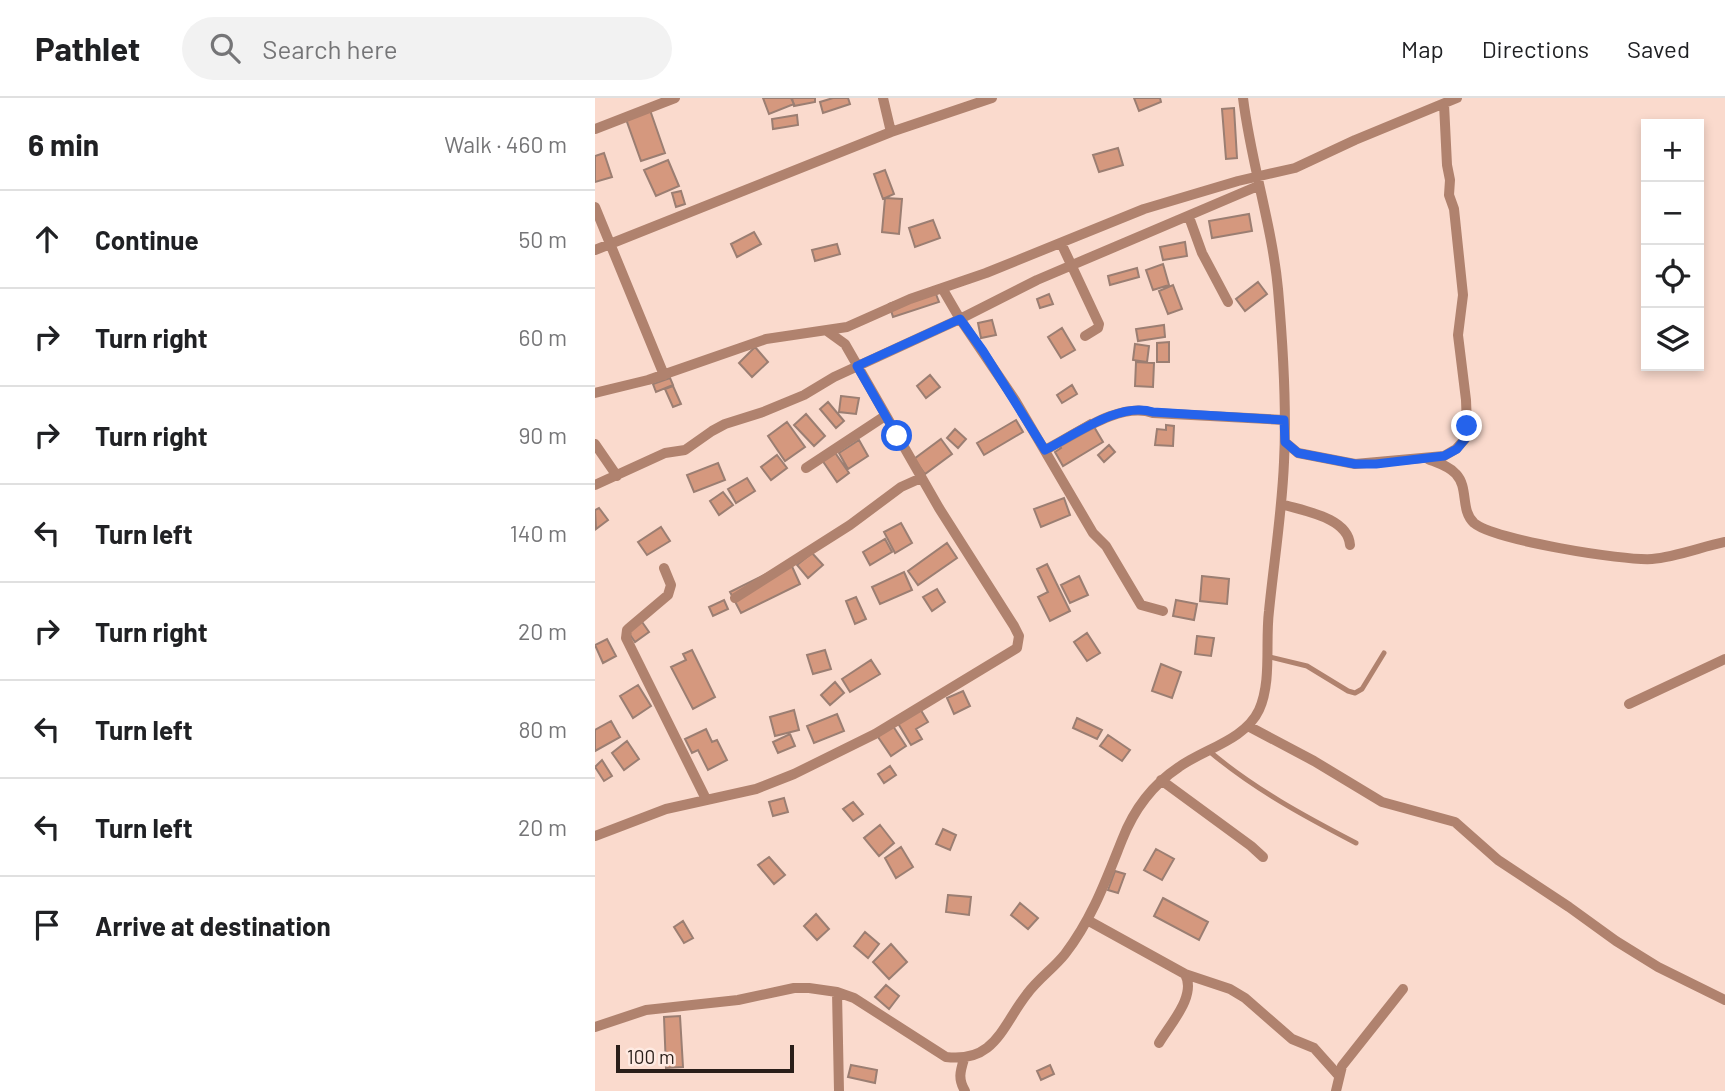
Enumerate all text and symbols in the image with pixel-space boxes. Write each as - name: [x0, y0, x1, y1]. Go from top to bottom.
- search box: [182, 17, 672, 80]
- text: Pathlet: [35, 28, 140, 68]
- icon: search: [206, 29, 244, 67]
- text: Search here: [262, 33, 398, 64]
- text: Map: [1401, 34, 1444, 63]
- text: Directions: [1482, 34, 1589, 63]
- text: Saved: [1627, 34, 1690, 63]
- map controls: [1641, 119, 1704, 371]
- button: +: [1641, 119, 1704, 182]
- text: 6 min: [28, 126, 99, 162]
- text: Walk · 460 m: [444, 130, 567, 158]
- button: −: [1641, 182, 1704, 245]
- icon: ahead: [28, 220, 66, 258]
- text: Continue: [95, 224, 199, 255]
- text: 50 m: [519, 225, 567, 253]
- button: locate: [1641, 245, 1704, 308]
- button: layers: [1641, 308, 1704, 371]
- icon: right: [28, 318, 66, 356]
- text: Turn right: [95, 322, 208, 353]
- text: 60 m: [519, 323, 567, 351]
- route end: [1451, 410, 1482, 441]
- icon: right: [28, 416, 66, 454]
- text: Turn right: [95, 420, 208, 451]
- route start: [881, 420, 912, 451]
- text: 90 m: [518, 421, 567, 449]
- icon: left: [28, 514, 66, 552]
- text: Turn left: [95, 518, 193, 549]
- text: 140 m: [510, 519, 567, 547]
- icon: right: [28, 612, 66, 650]
- text: Turn right: [95, 616, 208, 647]
- text: 20 m: [518, 617, 567, 645]
- icon: left: [28, 710, 66, 748]
- text: Turn left: [95, 714, 193, 745]
- text: 80 m: [518, 715, 567, 743]
- icon: left: [28, 808, 66, 846]
- text: Turn left: [95, 812, 193, 843]
- text: 20 m: [518, 813, 567, 841]
- icon: arrive: [28, 906, 66, 944]
- text: Arrive at destination: [95, 910, 331, 941]
- scale bar: [616, 1042, 795, 1074]
- text: 100 m: [627, 1045, 675, 1068]

